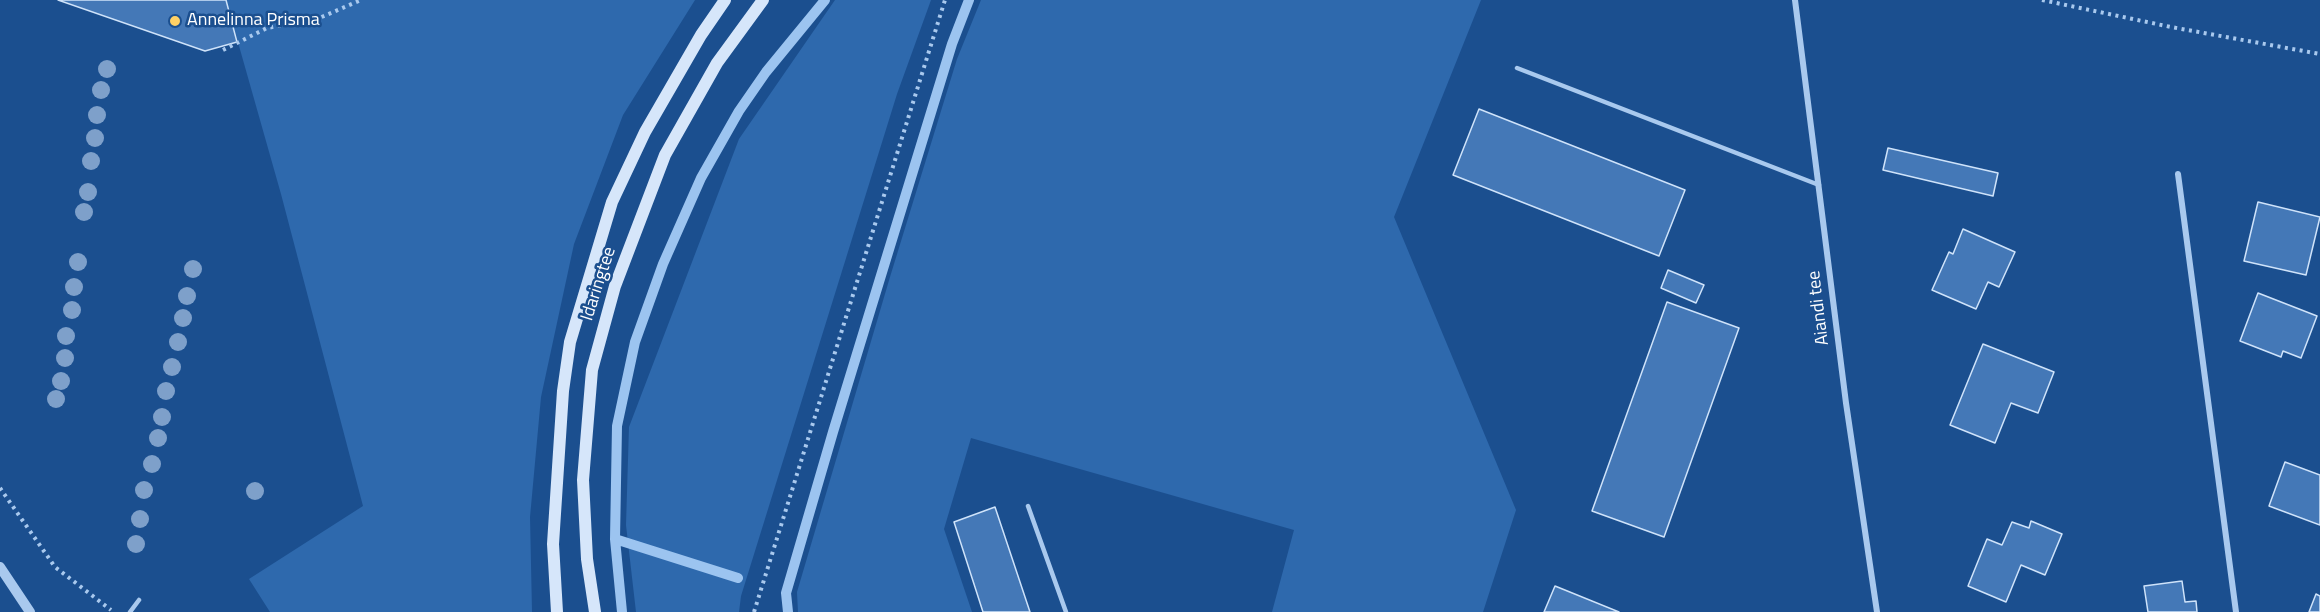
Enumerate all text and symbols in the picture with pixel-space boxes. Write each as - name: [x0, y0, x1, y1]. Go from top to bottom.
- place label: Annelinna Prisma: [187, 10, 320, 32]
- marker: Annelinna Prisma: [168, 14, 182, 28]
- street label: Idaringtee: [577, 244, 621, 324]
- street label: Aiandi tee: [1804, 269, 1834, 347]

